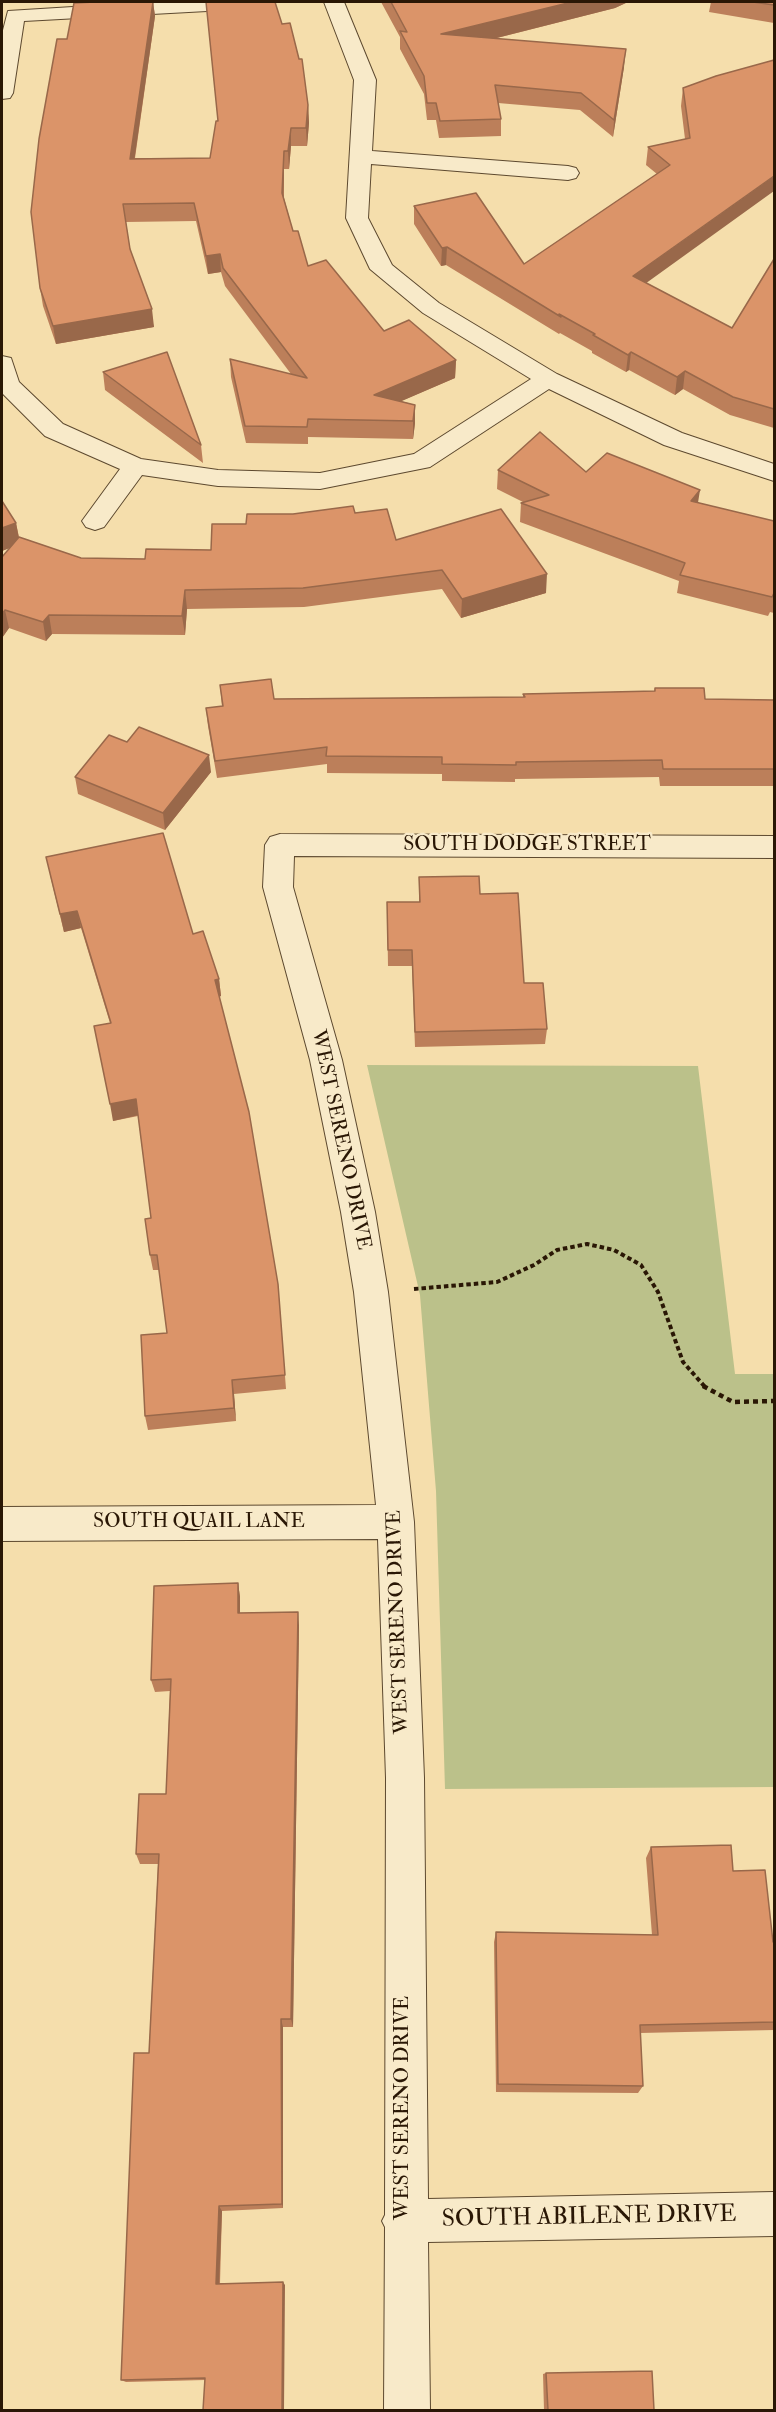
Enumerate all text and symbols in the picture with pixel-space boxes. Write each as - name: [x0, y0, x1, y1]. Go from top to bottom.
- street label: SOUTH DODGE STREET: [403, 834, 651, 858]
- street label: WEST SERENO DRIVE: [305, 1028, 375, 1252]
- street label: WEST SERENO DRIVE: [383, 1510, 415, 1734]
- street label: SOUTH QUAIL LANE: [93, 1511, 305, 1535]
- street label: WEST SERENO DRIVE: [392, 1996, 416, 2220]
- street label: SOUTH ABILENE DRIVE: [441, 2201, 737, 2235]

